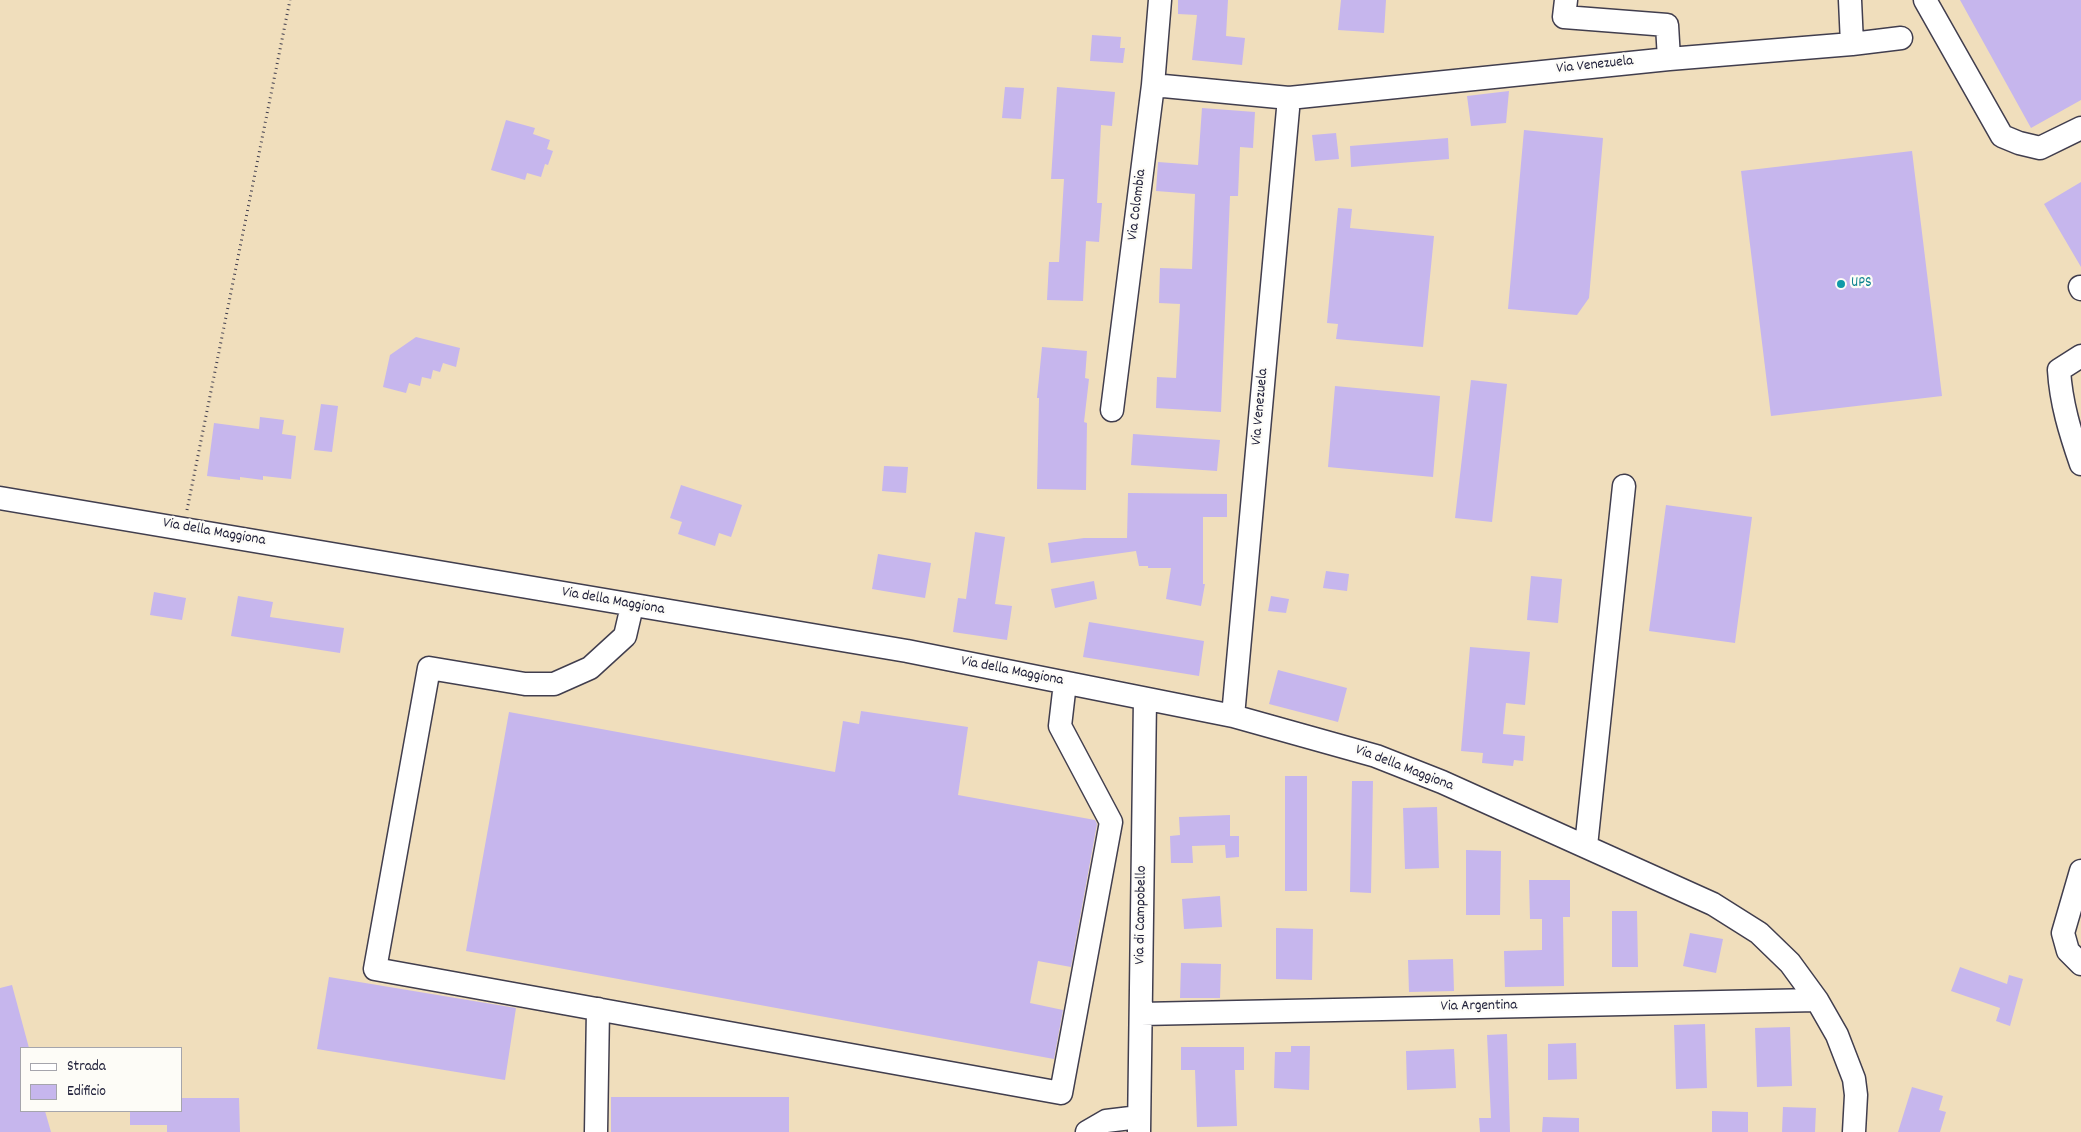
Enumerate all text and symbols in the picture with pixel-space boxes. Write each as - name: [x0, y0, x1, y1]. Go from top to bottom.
- street label: Via Venezuela: [1556, 53, 1634, 79]
- street label: Via Colombia: [1125, 168, 1151, 242]
- place label: UPS: [1851, 275, 1872, 293]
- marker: UPS: [1835, 278, 1847, 290]
- street label: Via Venezuela: [1249, 368, 1273, 446]
- street label: Via della Maggiona: [161, 515, 267, 551]
- street label: Via della Maggiona: [560, 584, 666, 620]
- street label: Via della Maggiona: [959, 653, 1065, 691]
- street label: Via della Maggiona: [1352, 742, 1456, 796]
- street label: Via di Campobello: [1132, 865, 1152, 965]
- street label: Via Argentina: [1441, 997, 1517, 1017]
- legend: [20, 1047, 182, 1112]
- text: Strada: [67, 1056, 106, 1078]
- text: Edificio: [67, 1081, 106, 1103]

